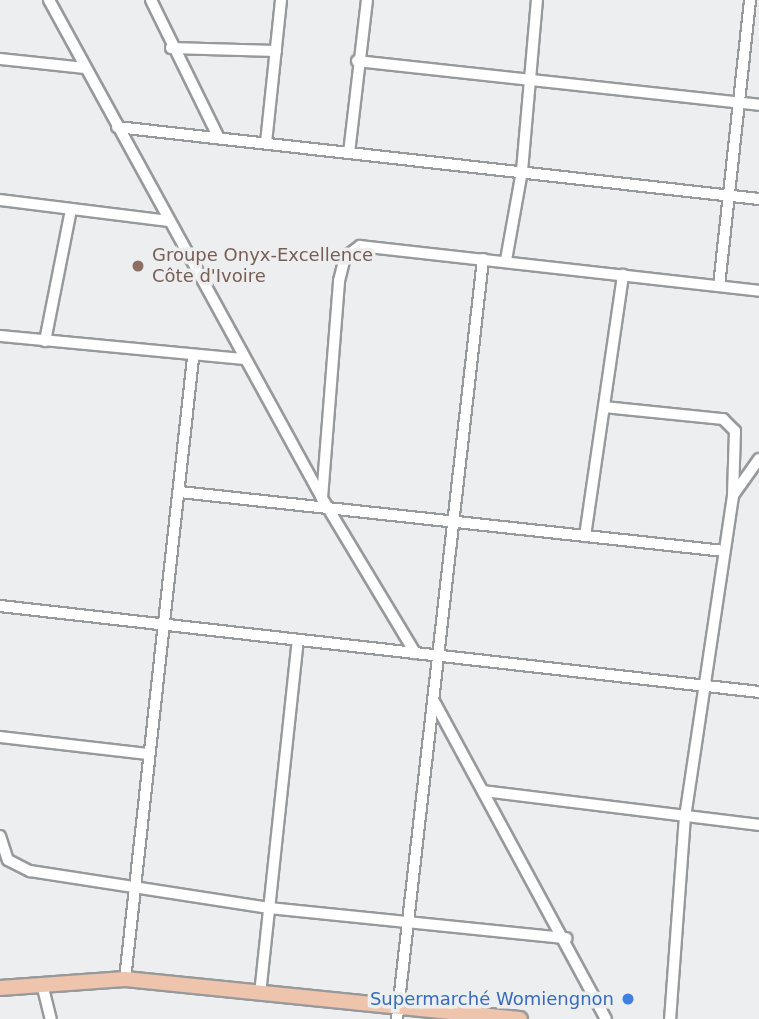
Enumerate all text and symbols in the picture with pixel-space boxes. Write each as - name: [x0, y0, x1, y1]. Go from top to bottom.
- place label: Groupe Onyx-Excellence Côte d'Ivoire: [152, 245, 373, 288]
- marker: Groupe Onyx-Excellence Côte d'Ivoire: [130, 258, 146, 274]
- place label: Supermarché Womiengnon: [370, 988, 614, 1010]
- marker: Supermarché Womiengnon: [620, 991, 636, 1007]

